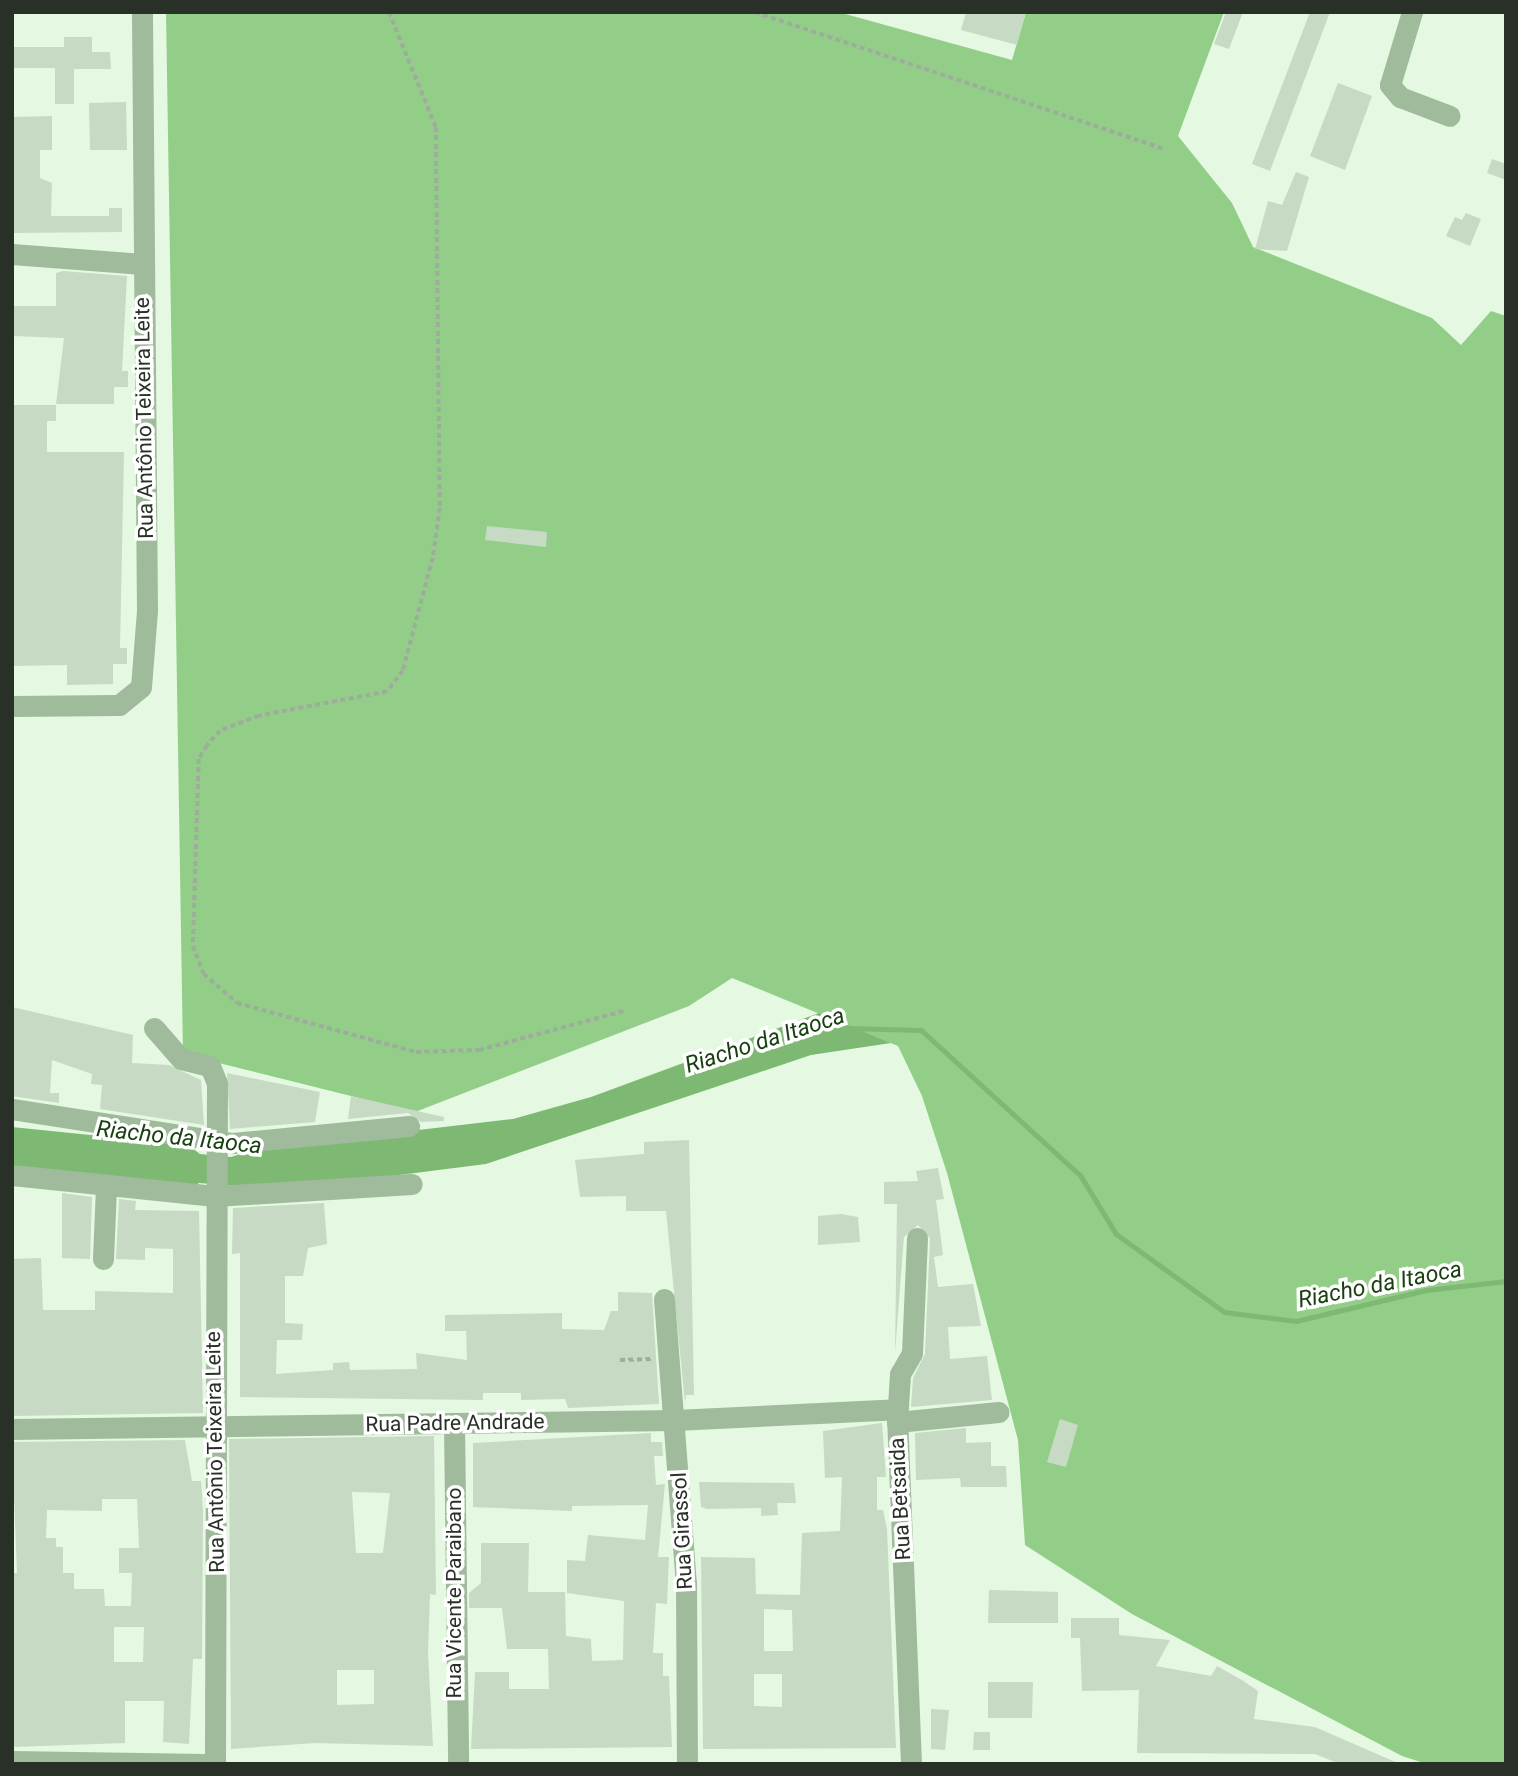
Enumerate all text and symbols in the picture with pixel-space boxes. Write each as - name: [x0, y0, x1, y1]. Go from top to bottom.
- street label: Rua Antônio Teixeira Leite: [129, 297, 159, 539]
- water label: Riacho da Itaoca: [682, 1002, 848, 1080]
- water label: Riacho da Itaoca: [95, 1116, 263, 1160]
- water label: Riacho da Itaoca: [1296, 1256, 1464, 1314]
- street label: Rua Antônio Teixeira Leite: [200, 1331, 230, 1573]
- street label: Rua Padre Andrade: [365, 1409, 545, 1437]
- street label: Rua Betsaida: [884, 1437, 916, 1561]
- street label: Rua Girassol: [666, 1472, 698, 1590]
- street label: Rua Vicente Paraibano: [441, 1487, 467, 1699]

